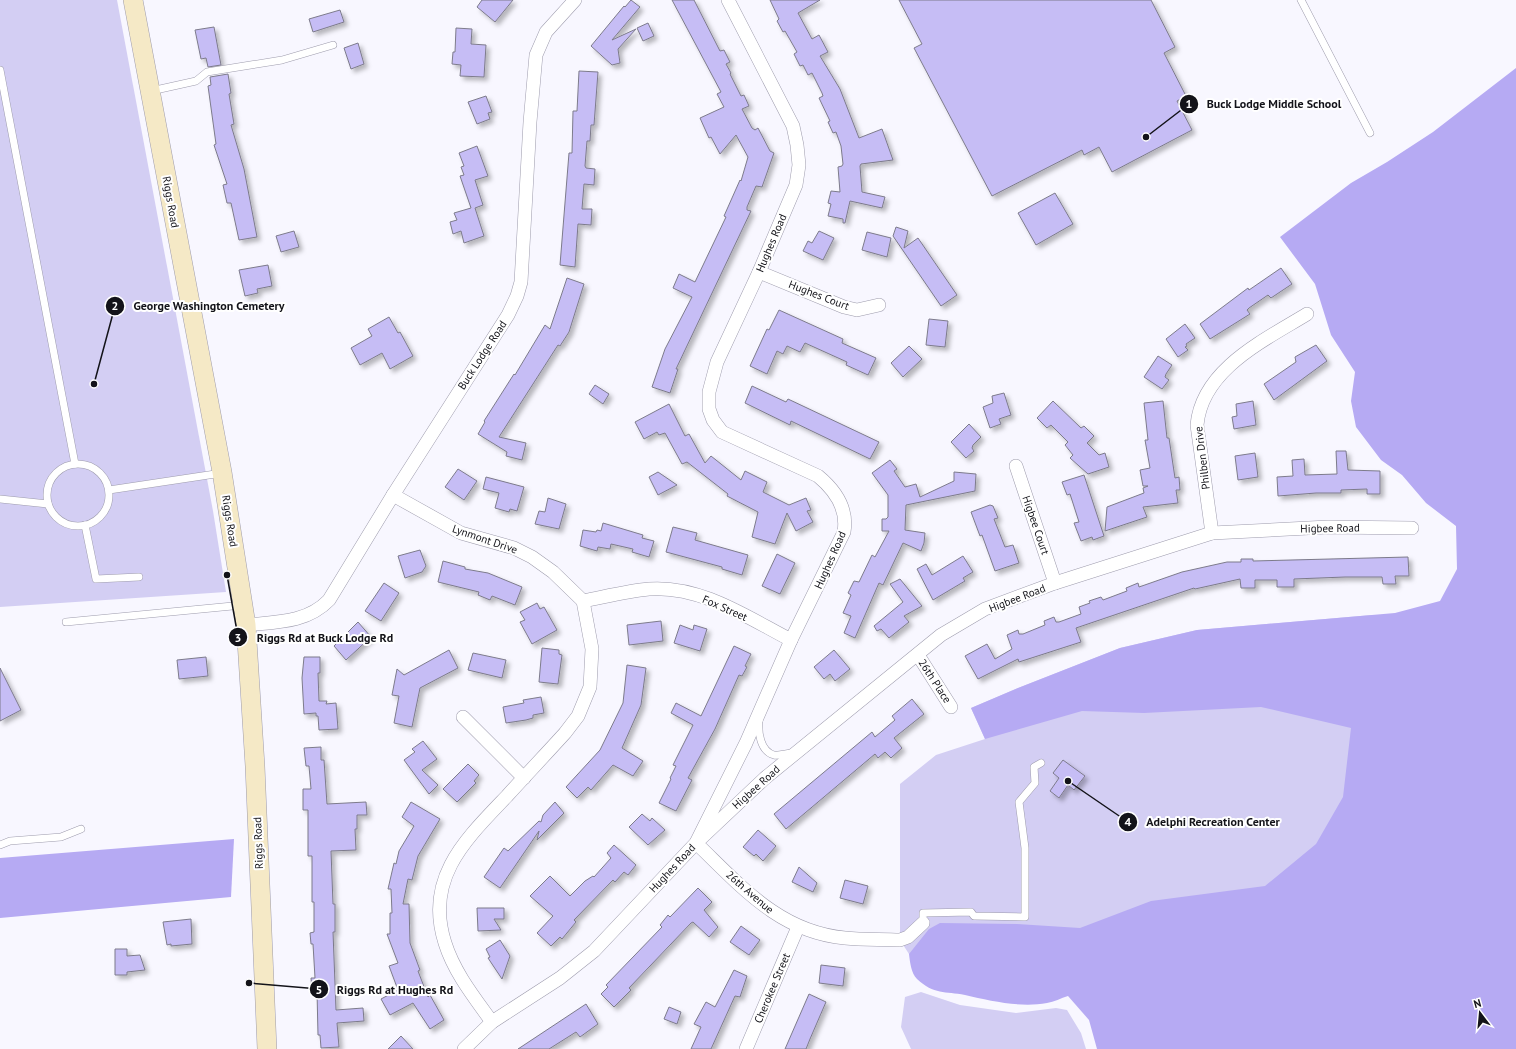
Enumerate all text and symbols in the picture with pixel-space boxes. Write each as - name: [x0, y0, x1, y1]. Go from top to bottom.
- callout: Buck Lodge Middle School: [1179, 92, 1350, 116]
- text: 1: [1186, 96, 1192, 111]
- text: Buck Lodge Middle School: [1207, 96, 1342, 111]
- street label: Riggs Road: [160, 175, 182, 229]
- street label: Hughes Road: [753, 212, 790, 274]
- street label: Hughes Court: [787, 277, 852, 313]
- callout: George Washington Cemetery: [105, 294, 292, 318]
- text: 2: [112, 298, 118, 313]
- text: George Washington Cemetery: [133, 298, 285, 313]
- street label: Buck Lodge Road: [454, 318, 510, 392]
- street label: Philben Drive: [1191, 425, 1213, 490]
- street label: Riggs Road: [219, 494, 241, 548]
- street label: Higbee Court: [1019, 494, 1053, 557]
- street label: Higbee Road: [1300, 520, 1360, 536]
- street label: Lynmont Drive: [451, 521, 520, 557]
- street label: Hughes Road: [811, 529, 849, 591]
- street label: Higbee Road: [987, 581, 1047, 615]
- street label: Fox Street: [700, 592, 750, 624]
- callout: Riggs Rd at Buck Lodge Rd: [228, 625, 401, 649]
- text: 3: [235, 630, 241, 645]
- text: Riggs Rd at Buck Lodge Rd: [257, 630, 393, 645]
- street label: 26th Place: [916, 656, 955, 706]
- street label: Higbee Road: [729, 762, 783, 812]
- callout: Adelphi Recreation Center: [1118, 810, 1287, 834]
- text: 4: [1125, 814, 1132, 829]
- text: Adelphi Recreation Center: [1146, 814, 1280, 829]
- street label: Riggs Road: [250, 817, 266, 869]
- street label: Hughes Road: [646, 841, 698, 895]
- street label: 26th Avenue: [723, 867, 777, 917]
- street label: Cherokee Street: [751, 951, 793, 1025]
- callout: Riggs Rd at Hughes Rd: [309, 977, 461, 1001]
- text: 5: [316, 982, 322, 997]
- text: Riggs Rd at Hughes Rd: [337, 982, 453, 997]
- north arrow: [1460, 993, 1500, 1033]
- text: N: [1472, 996, 1483, 1011]

